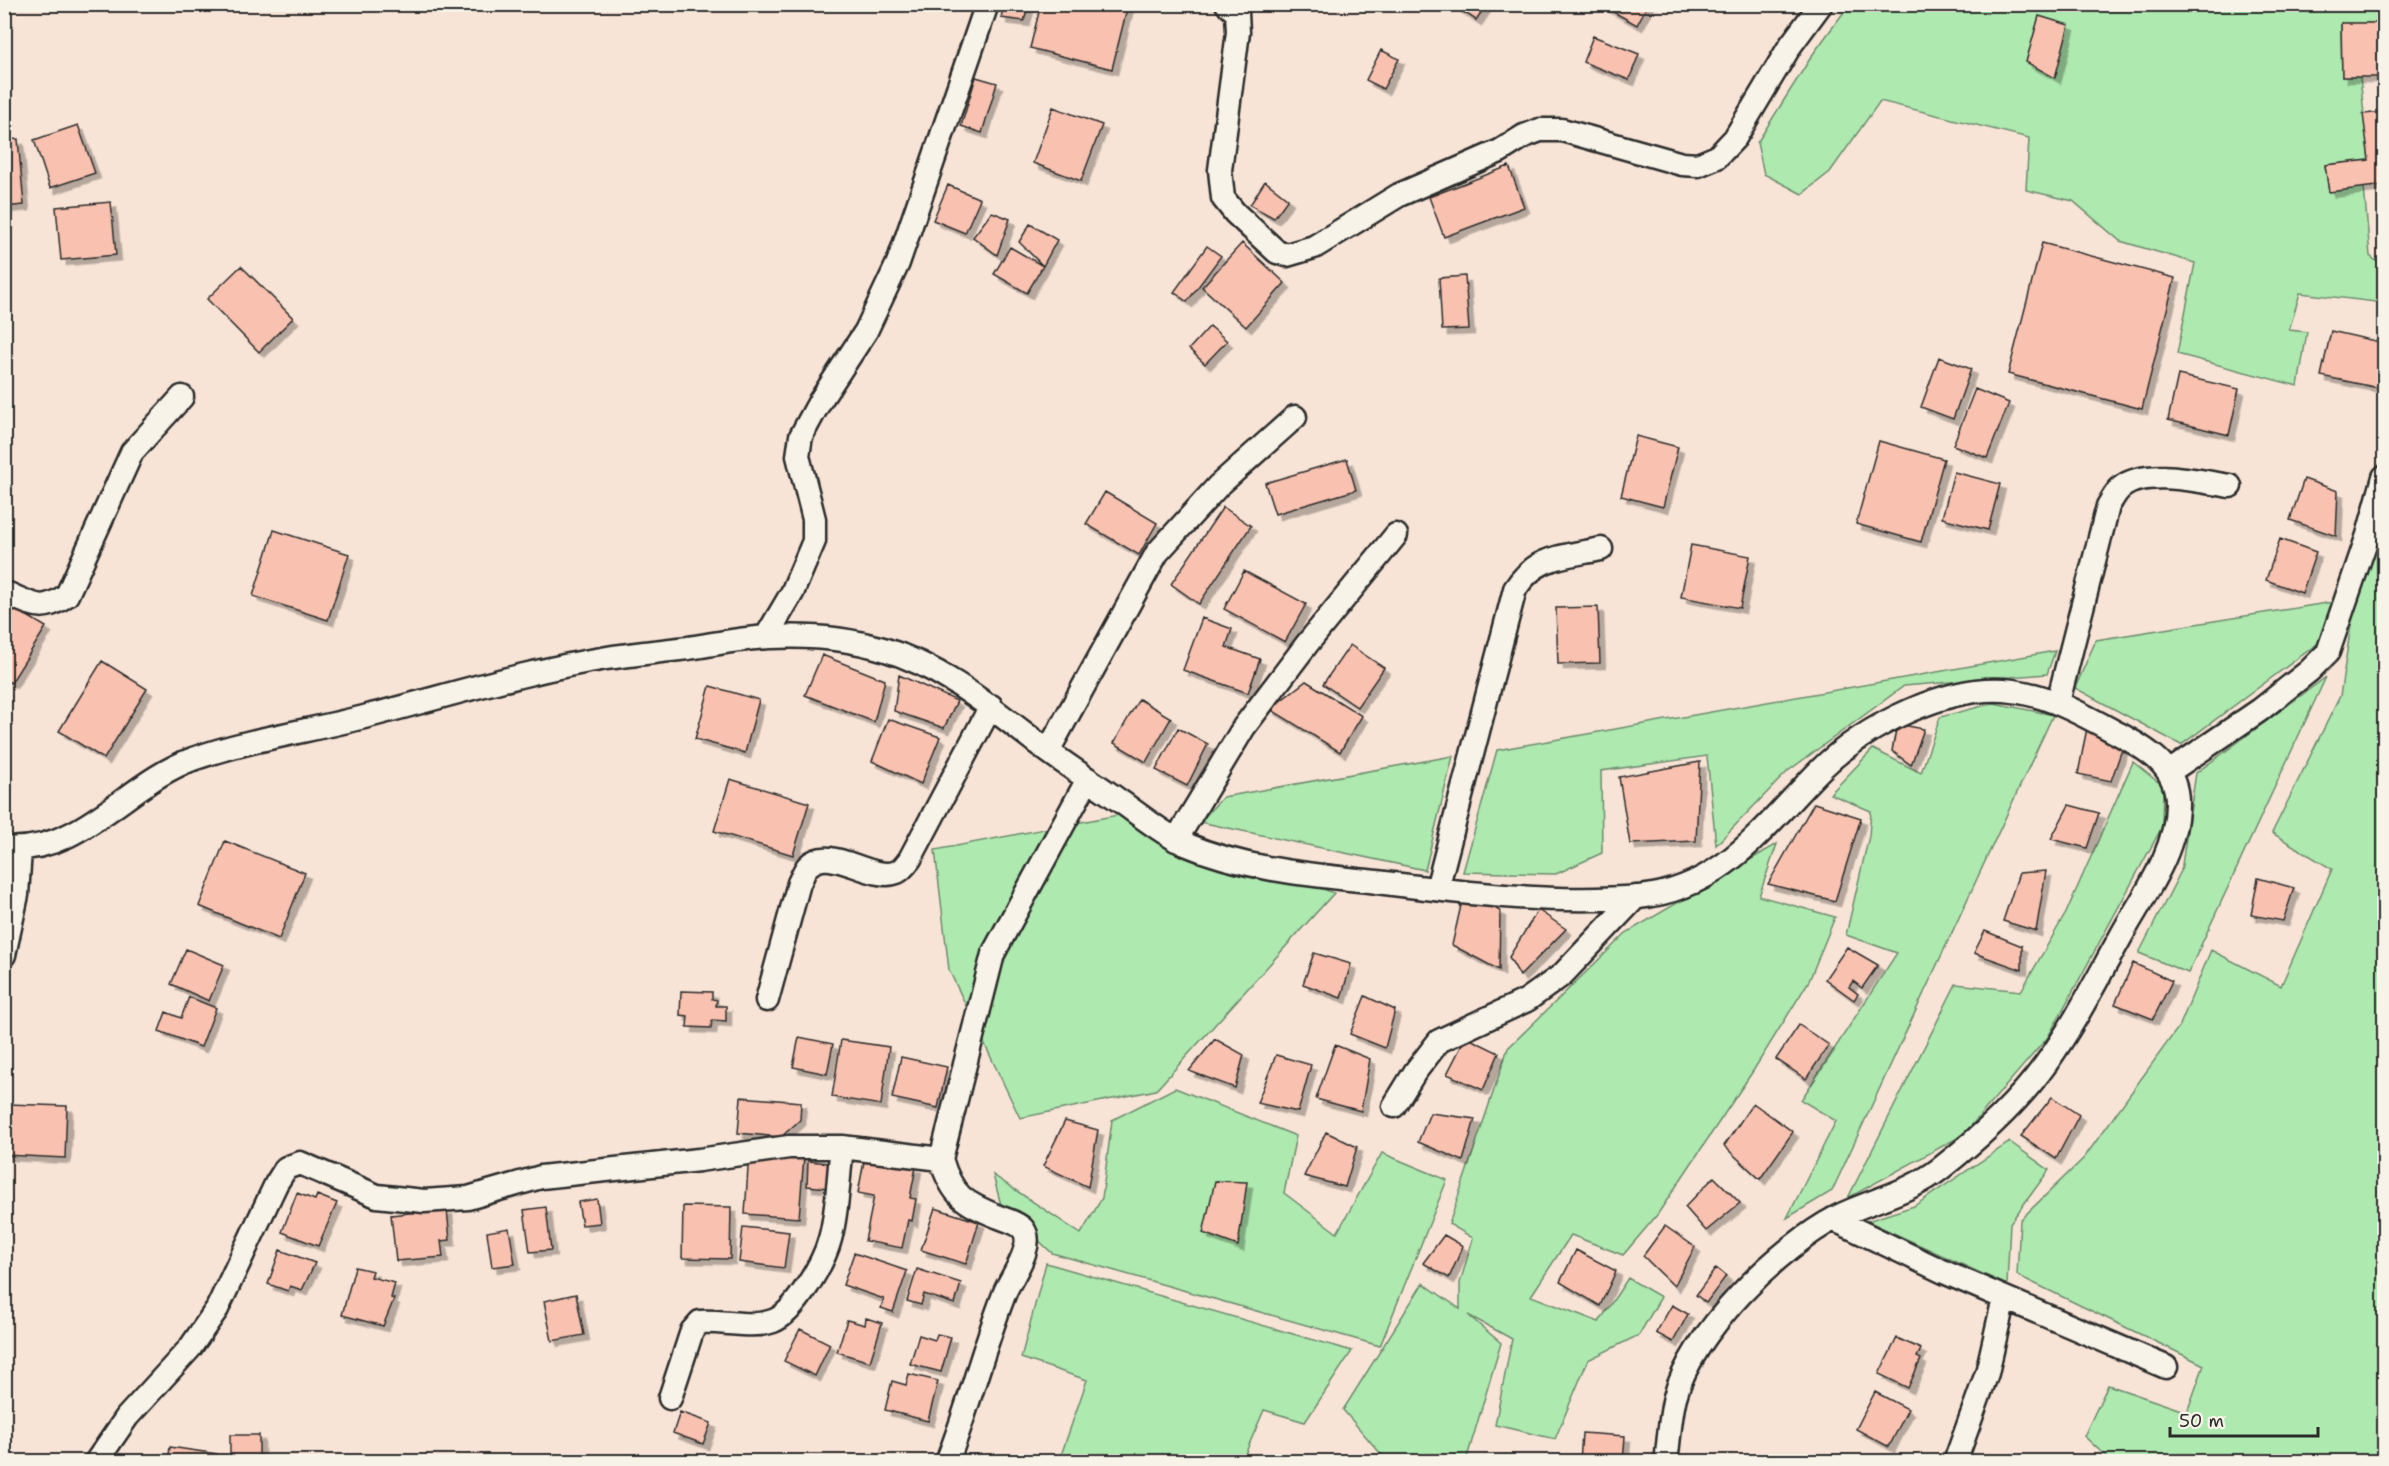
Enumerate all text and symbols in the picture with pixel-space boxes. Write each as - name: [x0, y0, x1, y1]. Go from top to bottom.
- scale bar: [2170, 1400, 2318, 1438]
- text: 50 m: [2179, 1409, 2224, 1433]

